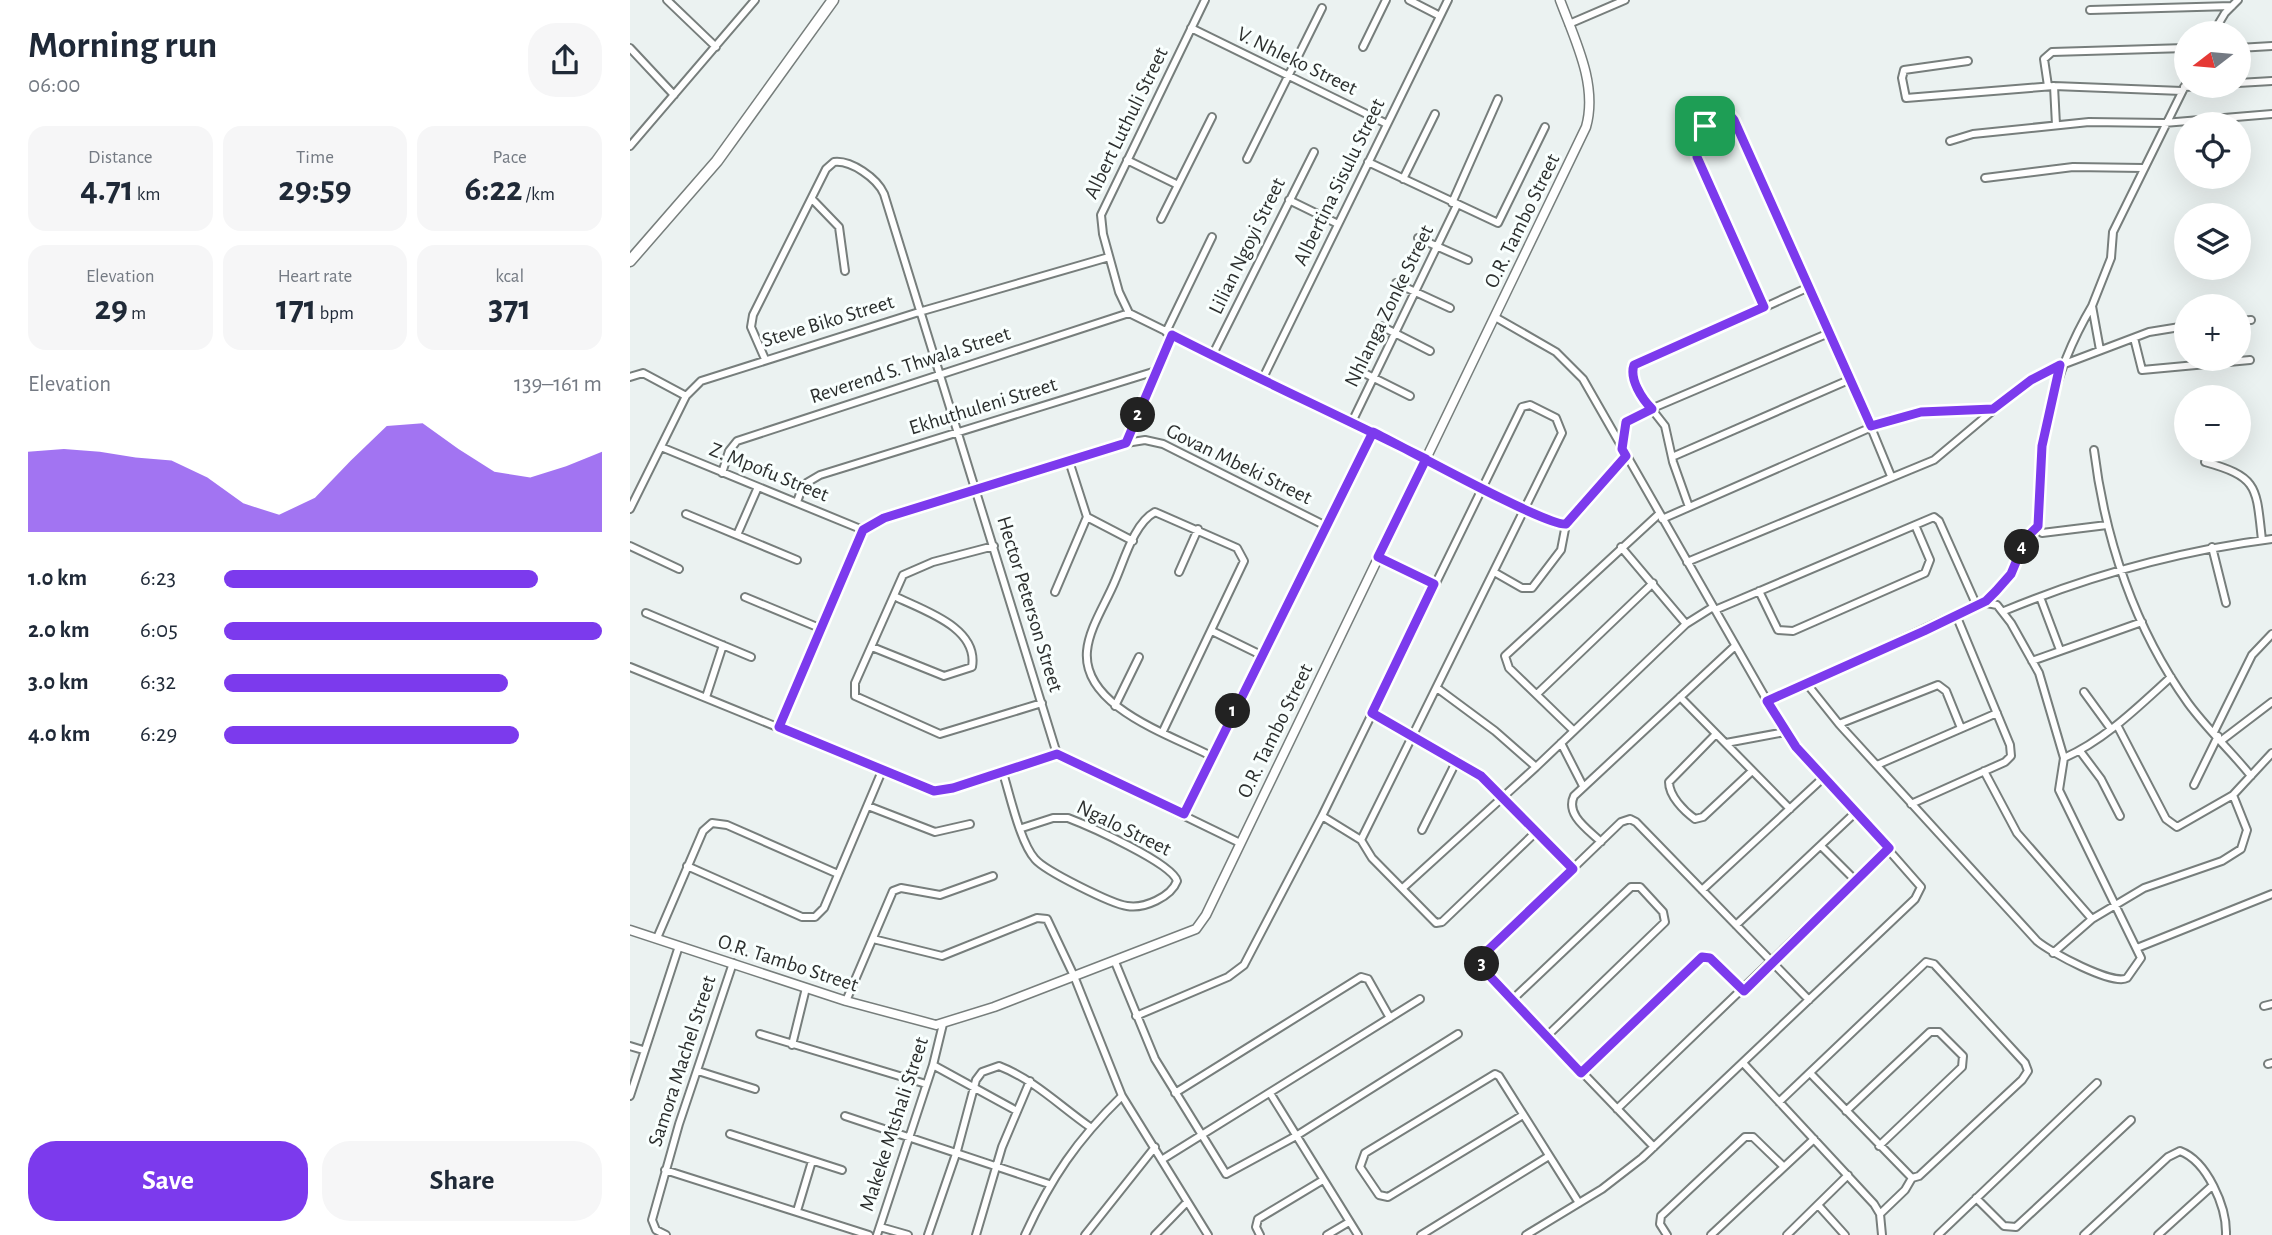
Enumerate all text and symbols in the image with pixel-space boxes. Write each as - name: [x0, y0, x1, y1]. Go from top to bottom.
- north arrow: [2174, 21, 2250, 98]
- map controls: [2174, 21, 2251, 462]
- button: share: [528, 23, 602, 97]
- street label: V. Nhleko Street: [1234, 23, 1361, 99]
- text: Morning run: [28, 27, 217, 65]
- street label: Albert Luthuli Street: [1080, 44, 1172, 202]
- text: 06:00: [28, 74, 81, 97]
- street label: Albertina Sisulu Street: [1290, 95, 1389, 269]
- pin: [1675, 96, 1735, 156]
- icon: arrive: [1686, 107, 1724, 145]
- button: locate: [2174, 112, 2251, 189]
- text: Distance: [88, 148, 153, 167]
- text: Time: [296, 148, 334, 167]
- text: Pace: [493, 148, 527, 167]
- street label: O.R. Tambo Street: [1480, 150, 1564, 291]
- text: 4.71: [80, 172, 134, 207]
- text: 29:59: [278, 172, 352, 207]
- text: 6:22: [464, 172, 522, 207]
- street label: Lilian Ngoyi Street: [1205, 174, 1289, 318]
- text: km: [134, 185, 161, 204]
- text: /km: [522, 185, 555, 204]
- button: layers: [2174, 203, 2251, 280]
- street label: Nhlanga Zonke Street: [1341, 222, 1437, 390]
- text: Elevation: [86, 267, 155, 286]
- text: Heart rate: [278, 267, 352, 286]
- text: kcal: [495, 267, 524, 286]
- text: 29: [94, 291, 128, 326]
- text: 171: [276, 291, 316, 326]
- text: 371: [488, 291, 531, 326]
- street label: Steve Biko Street: [760, 291, 897, 351]
- button: +: [2174, 294, 2251, 371]
- text: m: [128, 304, 146, 323]
- text: bpm: [316, 304, 354, 323]
- street label: Reverend S. Thwala Street: [807, 323, 1013, 407]
- text: Elevation: [28, 373, 111, 396]
- text: 139–161 m: [514, 373, 602, 396]
- street label: Ekhuthuleni Street: [907, 373, 1060, 438]
- button: −: [2174, 385, 2251, 462]
- pin: 2: [1120, 398, 1156, 432]
- text: 2: [1133, 405, 1142, 424]
- street label: Govan Mbeki Street: [1163, 420, 1315, 508]
- street label: Z. Mpofu Street: [706, 439, 832, 506]
- street label: Hector Peterson Street: [993, 514, 1067, 695]
- pin: 4: [2004, 530, 2040, 564]
- text: 4: [2017, 537, 2026, 556]
- text: 1.0 km: [28, 567, 87, 590]
- text: 6:23: [140, 567, 176, 590]
- text: 2.0 km: [28, 619, 90, 642]
- text: 6:05: [140, 619, 178, 642]
- street label: O.R. Tambo Street: [1233, 660, 1317, 801]
- text: 3.0 km: [28, 671, 89, 694]
- text: 6:32: [140, 671, 176, 694]
- pin: 1: [1216, 694, 1250, 728]
- text: 1: [1229, 701, 1236, 720]
- text: 4.0 km: [28, 723, 90, 746]
- text: 6:29: [140, 723, 177, 746]
- street label: Ngalo Street: [1074, 796, 1175, 860]
- street label: O.R. Tambo Street: [715, 930, 861, 996]
- pin: 3: [1464, 946, 1500, 982]
- text: 3: [1477, 954, 1486, 973]
- street label: Samora Machel Street: [644, 973, 720, 1149]
- street label: Makeke Mtshali Street: [856, 1034, 932, 1214]
- button: Save: [28, 1141, 308, 1221]
- button: Share: [322, 1141, 602, 1221]

